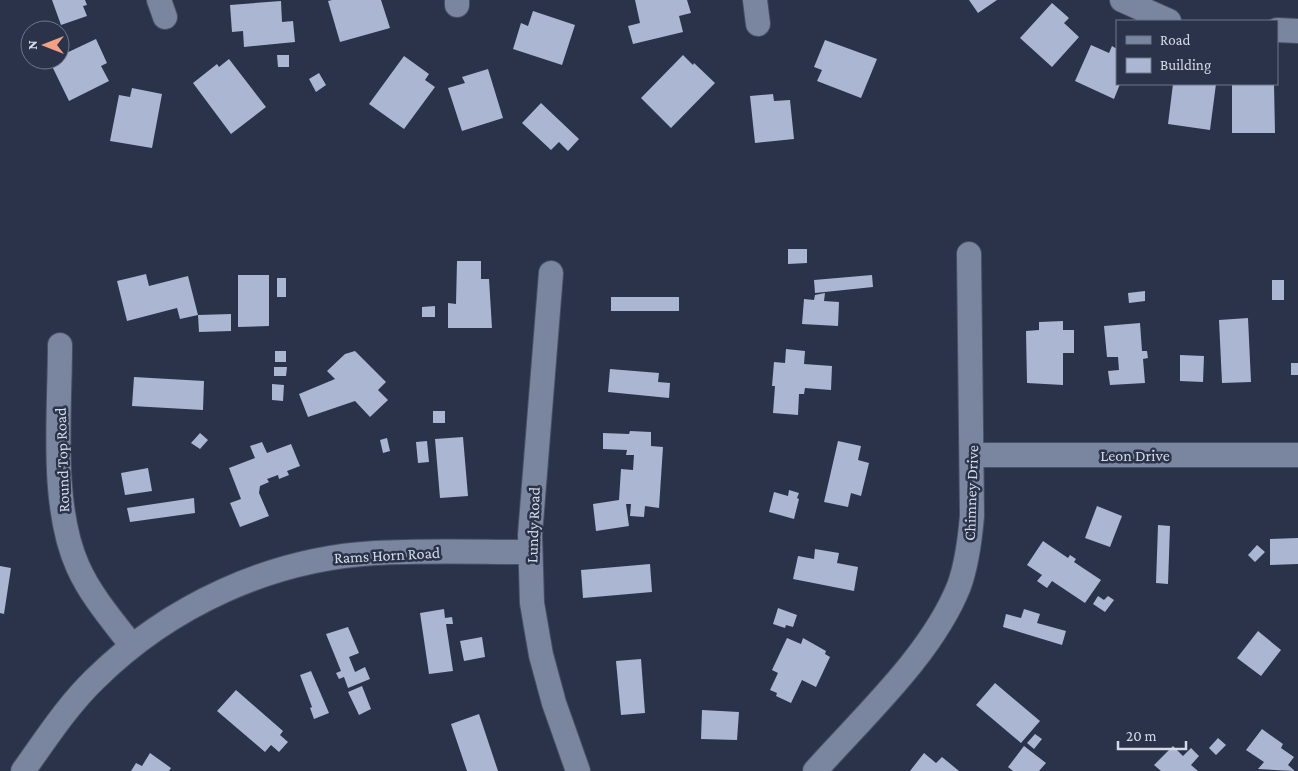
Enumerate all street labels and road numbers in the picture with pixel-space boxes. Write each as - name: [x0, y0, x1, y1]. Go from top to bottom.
- street label: Round Top Road: [52, 407, 73, 513]
- street label: Chimney Drive: [961, 445, 982, 541]
- street label: Leon Drive: [1100, 447, 1170, 464]
- street label: Lundy Road: [523, 486, 544, 563]
- street label: Rams Horn Road: [333, 544, 441, 566]

